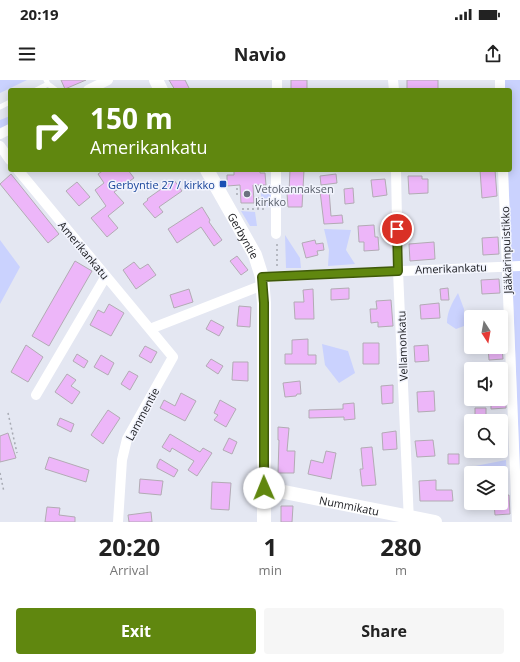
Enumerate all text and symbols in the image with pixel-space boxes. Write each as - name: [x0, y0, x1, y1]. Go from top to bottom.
- text: 20:19: [20, 4, 59, 24]
- text: Navio: [234, 42, 286, 66]
- icon: menu: [16, 43, 38, 65]
- icon: share: [482, 43, 504, 65]
- text: 150 m: [90, 99, 173, 137]
- icon: right: [24, 104, 76, 156]
- text: Amerikankatu: [90, 135, 207, 159]
- place label: Gerbyntie 27 / kirkko: [108, 177, 215, 192]
- marker: Gerbyntie 27 / kirkko: [218, 179, 228, 189]
- place label: Vetokannaksen kirkko: [255, 181, 334, 209]
- marker: Vetokannaksen kirkko: [242, 189, 252, 199]
- street label: Jääkärinpuistikko: [497, 206, 515, 295]
- street label: Gerbyntie: [225, 210, 263, 261]
- pin: [380, 212, 414, 246]
- street label: Amerikankatu: [55, 218, 113, 282]
- icon: arrive: [386, 218, 408, 240]
- street label: Amerikankatu: [415, 259, 487, 277]
- north arrow: [464, 310, 508, 354]
- map controls: [464, 310, 508, 510]
- street label: Vellamonkatu: [393, 311, 411, 381]
- button: sound: [464, 362, 508, 406]
- street label: Lammentie: [122, 385, 162, 443]
- button: search: [464, 414, 508, 458]
- button: layers: [464, 466, 508, 510]
- position arrow: [243, 467, 285, 509]
- street label: Nummikatu: [318, 492, 381, 518]
- text: 20:20: [98, 530, 160, 563]
- text: 1: [263, 530, 277, 563]
- text: 280: [380, 530, 422, 563]
- text: Arrival: [110, 561, 149, 579]
- text: min: [259, 561, 282, 579]
- text: m: [395, 561, 407, 579]
- button: Exit: [16, 608, 256, 654]
- button: Share: [264, 608, 504, 654]

